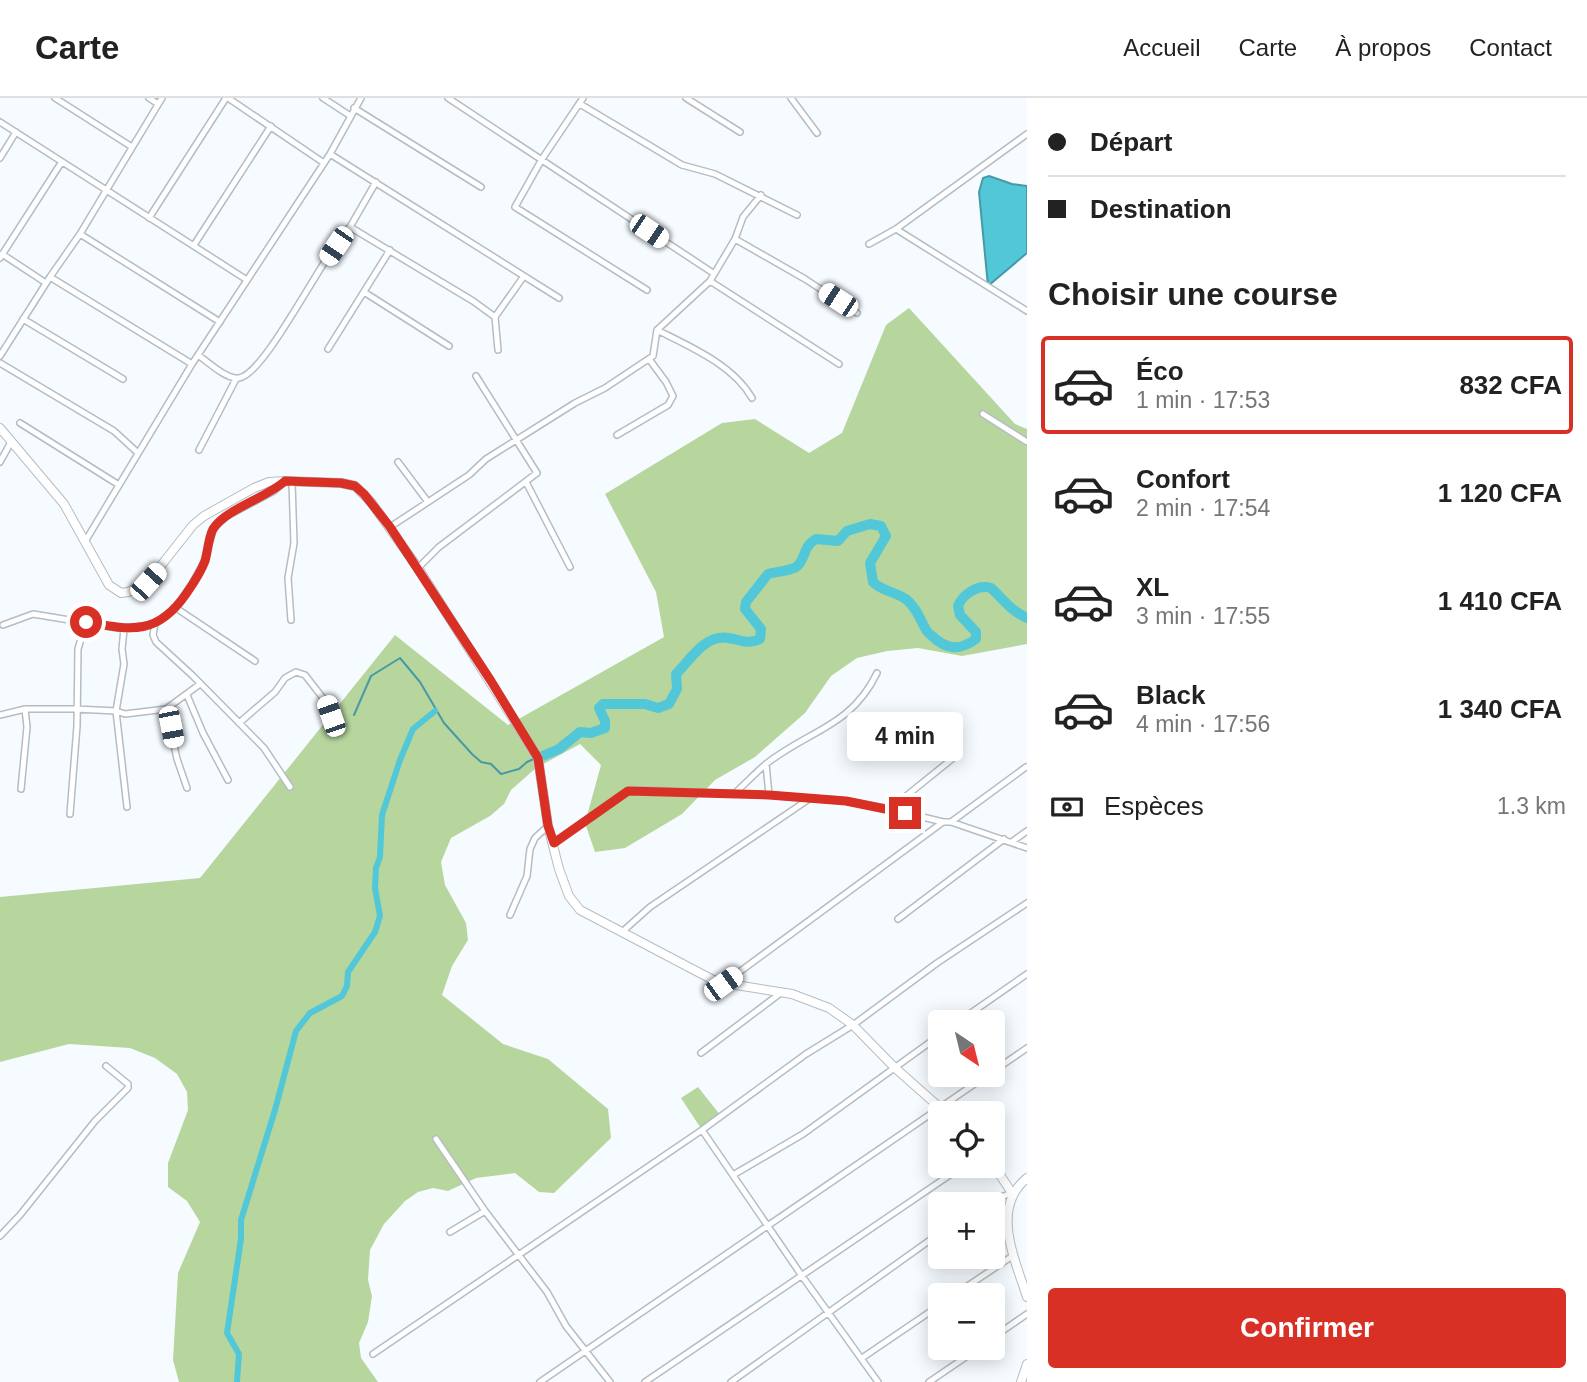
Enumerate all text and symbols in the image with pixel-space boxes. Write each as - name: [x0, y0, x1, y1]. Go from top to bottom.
- text: Carte: [35, 29, 119, 66]
- text: Accueil: [1123, 34, 1201, 61]
- text: Carte: [1239, 34, 1297, 61]
- text: À propos: [1335, 34, 1431, 61]
- text: Contact: [1469, 34, 1552, 61]
- text: Départ: [1090, 127, 1172, 157]
- text: Destination: [1090, 194, 1232, 224]
- car: [626, 211, 673, 251]
- car: [316, 223, 357, 269]
- text: Choisir une course: [1048, 276, 1338, 312]
- car: [815, 280, 862, 320]
- icon: car: [1052, 354, 1115, 417]
- text: Éco: [1136, 356, 1184, 386]
- text: 832 CFA: [1459, 370, 1562, 400]
- text: 1 min · 17:53: [1136, 387, 1270, 413]
- icon: car: [1052, 462, 1115, 525]
- text: Confort: [1136, 464, 1230, 494]
- text: 1 120 CFA: [1438, 478, 1562, 508]
- text: 2 min · 17:54: [1136, 495, 1270, 521]
- car: [127, 559, 170, 605]
- icon: car: [1052, 570, 1115, 633]
- text: XL: [1136, 572, 1169, 602]
- text: 1 410 CFA: [1438, 586, 1562, 616]
- text: 3 min · 17:55: [1136, 603, 1270, 629]
- route start: [70, 606, 102, 638]
- icon: car: [1052, 678, 1115, 741]
- text: Black: [1136, 680, 1205, 710]
- car: [315, 693, 348, 739]
- text: 1 340 CFA: [1438, 694, 1562, 724]
- car: [157, 704, 186, 750]
- text: 4 min · 17:56: [1136, 711, 1270, 737]
- callout: 4 min: [847, 712, 963, 760]
- text: 4 min: [875, 723, 935, 749]
- icon: cash: [1048, 788, 1086, 826]
- text: Espèces: [1104, 791, 1204, 821]
- text: 1.3 km: [1497, 793, 1566, 819]
- route end: [889, 797, 921, 829]
- car: [700, 963, 747, 1005]
- north arrow: [928, 1010, 1004, 1087]
- map controls: [928, 1010, 1005, 1360]
- button: locate: [928, 1101, 1005, 1178]
- button: +: [928, 1192, 1005, 1269]
- button: −: [928, 1283, 1005, 1360]
- button: Confirmer: [1048, 1288, 1566, 1368]

